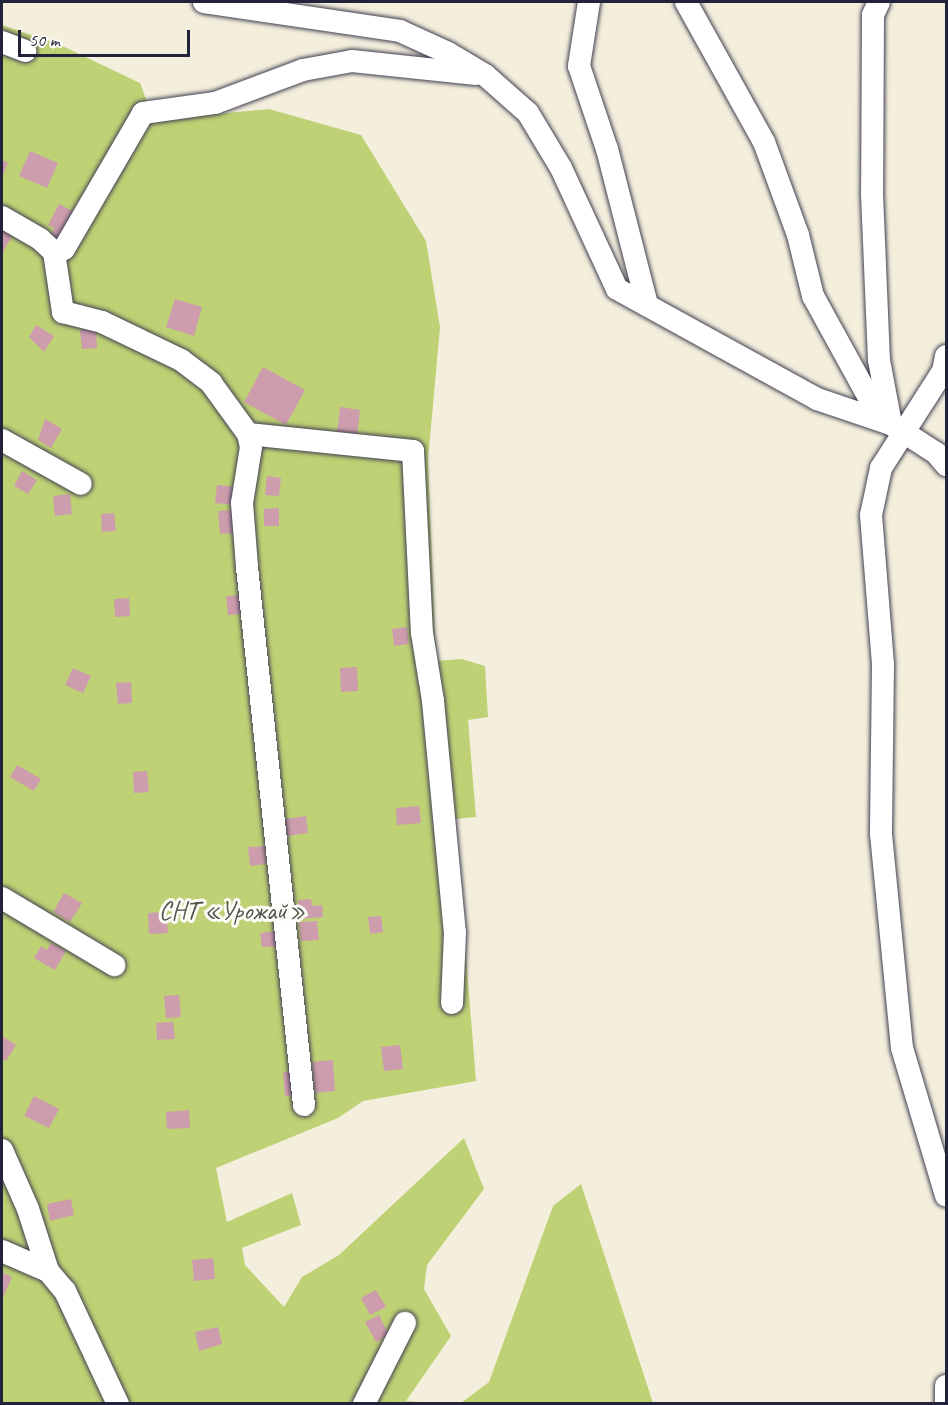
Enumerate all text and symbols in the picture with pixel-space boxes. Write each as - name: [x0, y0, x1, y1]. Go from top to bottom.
- scale bar: [21, 18, 194, 56]
- text: 50 m: [29, 29, 60, 51]
- park label: СНТ «Урожай»: [159, 895, 305, 927]

